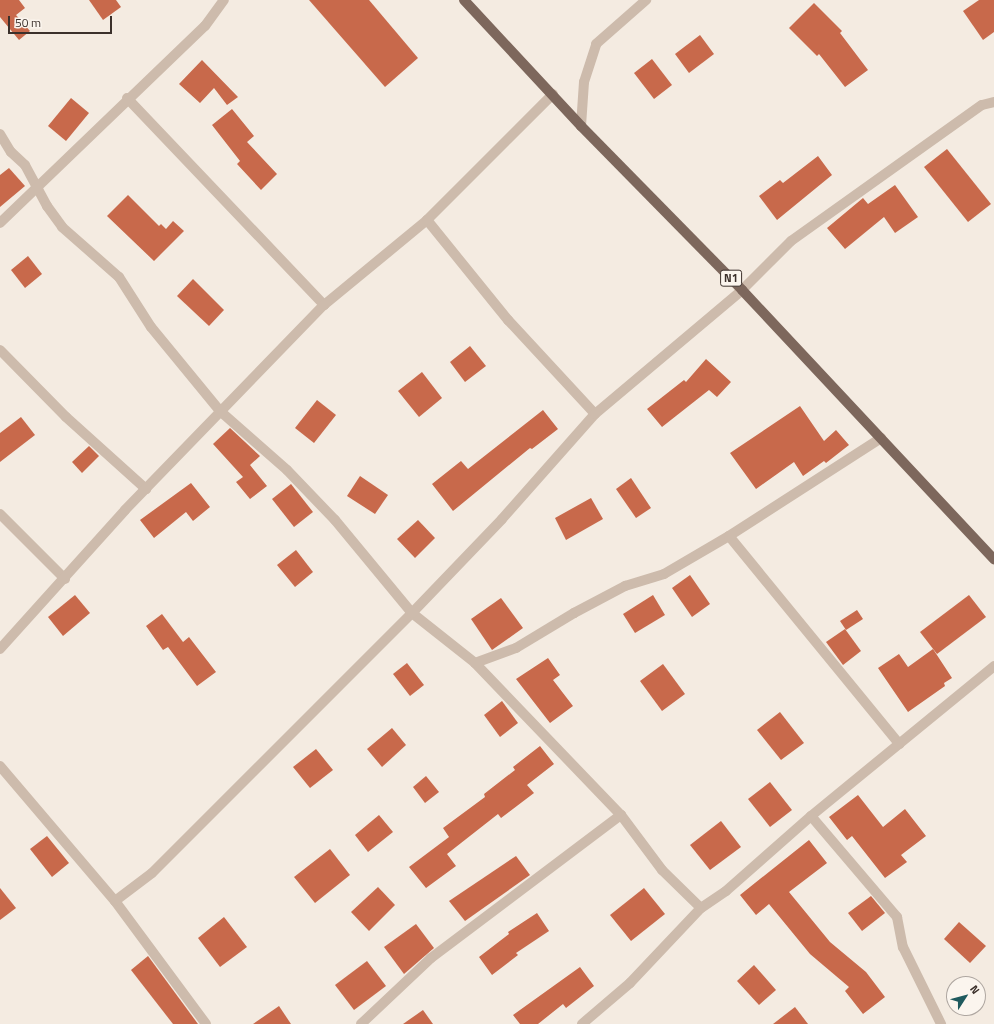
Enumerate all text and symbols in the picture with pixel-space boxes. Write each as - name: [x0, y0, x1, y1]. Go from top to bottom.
- scale bar: [10, 8, 114, 34]
- text: 50 m: [15, 13, 41, 32]
- road number: N1: [720, 269, 742, 287]
- north arrow: [946, 976, 986, 1016]
- text: N: [966, 982, 984, 997]

